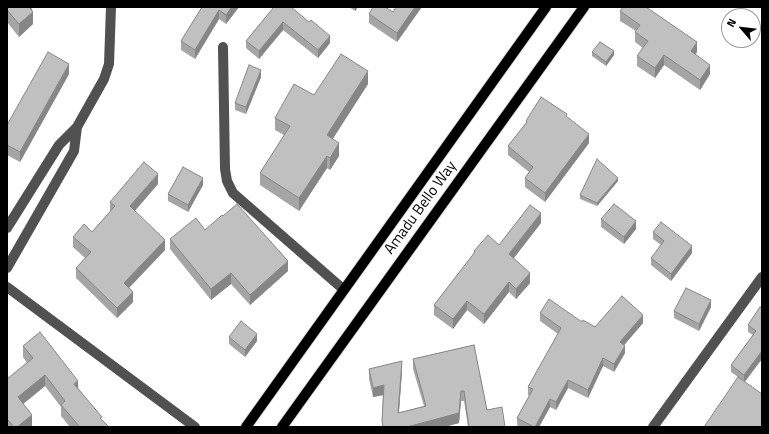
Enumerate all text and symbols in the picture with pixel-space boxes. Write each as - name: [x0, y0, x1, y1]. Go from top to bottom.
- north arrow: [721, 8, 761, 48]
- text: N: [722, 16, 740, 30]
- street label: Amadu Bello Way: [381, 158, 461, 258]

